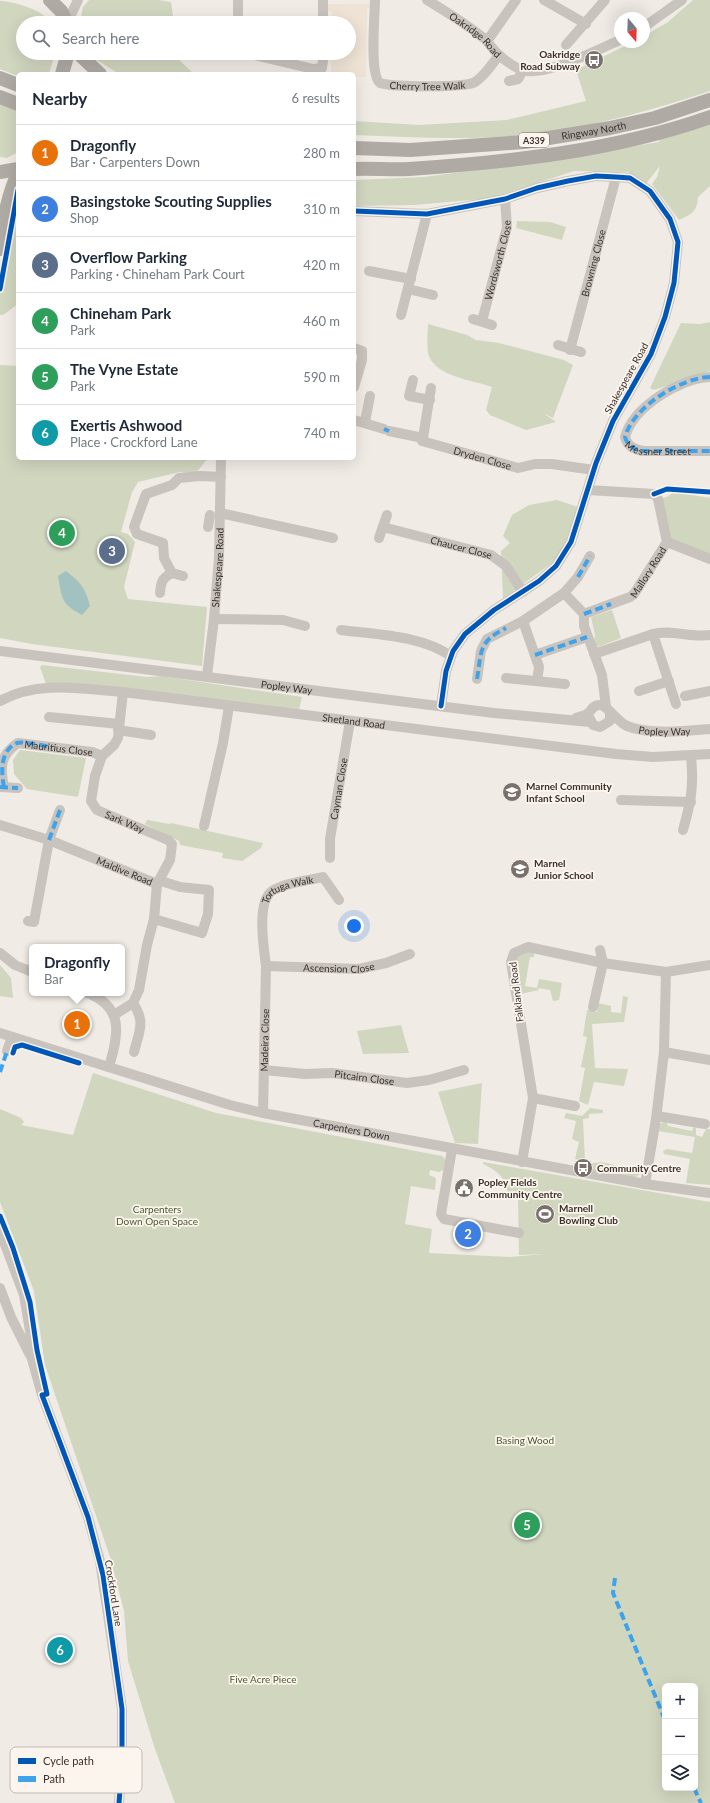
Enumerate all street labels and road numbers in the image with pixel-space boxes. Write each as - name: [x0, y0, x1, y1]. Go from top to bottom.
- street label: Oakridge Road: [447, 10, 504, 60]
- street label: Cherry Tree Walk: [389, 78, 467, 92]
- street label: Ringway North: [560, 119, 627, 142]
- road number: A339: [519, 133, 549, 147]
- street label: Wordsworth Close: [482, 220, 513, 301]
- street label: Browning Close: [578, 228, 608, 298]
- street label: Shakespeare Road: [601, 340, 651, 416]
- street label: Messner Street: [623, 438, 691, 457]
- street label: Dryden Close: [452, 444, 513, 472]
- street label: Shakespeare Road: [209, 528, 226, 608]
- street label: Chaucer Close: [429, 534, 493, 561]
- street label: Mallory Road: [627, 544, 668, 600]
- street label: Popley Way: [260, 678, 314, 696]
- street label: Shetland Road: [322, 711, 386, 731]
- street label: Popley Way: [638, 724, 692, 738]
- street label: Mauritius Close: [24, 738, 93, 758]
- street label: Cayman Close: [327, 757, 350, 820]
- street label: Sark Way: [103, 808, 147, 836]
- street label: Maldive Road: [95, 854, 155, 888]
- street label: Tortuga Walk: [259, 873, 315, 905]
- street label: Ascension Close: [303, 960, 376, 975]
- street label: Falkland Road: [506, 961, 526, 1023]
- street label: Madeira Close: [258, 1008, 271, 1072]
- street label: Pitcairn Close: [334, 1067, 395, 1087]
- street label: Carpenters Down: [312, 1116, 391, 1142]
- street label: Crockford Lane: [103, 1559, 125, 1627]

